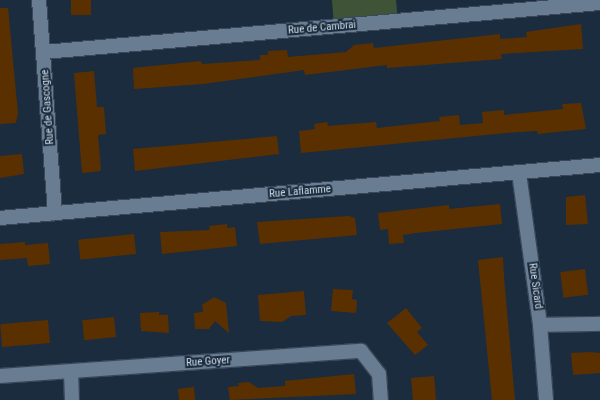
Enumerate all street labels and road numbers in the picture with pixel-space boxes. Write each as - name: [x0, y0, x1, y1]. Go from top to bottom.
- street label: Rue de Cambrai: [287, 18, 357, 38]
- street label: Rue de Gascogne: [39, 69, 57, 145]
- street label: Rue Laflamme: [269, 183, 331, 201]
- street label: Rue Sicard: [525, 262, 545, 310]
- street label: Rue Goyer: [186, 354, 230, 370]

